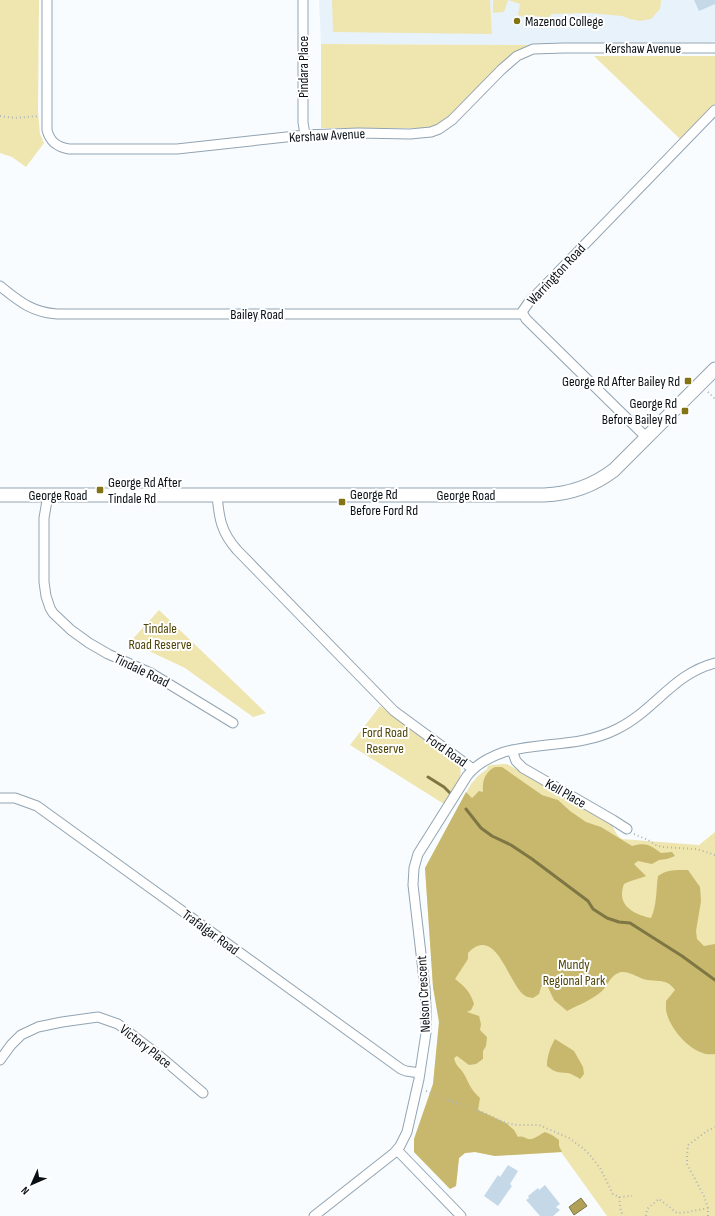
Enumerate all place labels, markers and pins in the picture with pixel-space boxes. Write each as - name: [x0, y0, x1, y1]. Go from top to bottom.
- place label: Mazenod College: [525, 13, 604, 30]
- marker: Mazenod College: [512, 16, 522, 26]
- place label: George Rd After Bailey Rd: [562, 373, 680, 390]
- marker: George Rd After Bailey Rd: [683, 376, 693, 386]
- place label: George Rd Before Bailey Rd: [602, 395, 677, 428]
- marker: George Rd Before Bailey Rd: [680, 406, 690, 416]
- place label: George Rd After Tindale Rd: [108, 474, 182, 507]
- marker: George Rd After Tindale Rd: [95, 485, 105, 495]
- place label: George Rd Before Ford Rd: [350, 486, 418, 519]
- marker: George Rd Before Ford Rd: [337, 497, 347, 507]

